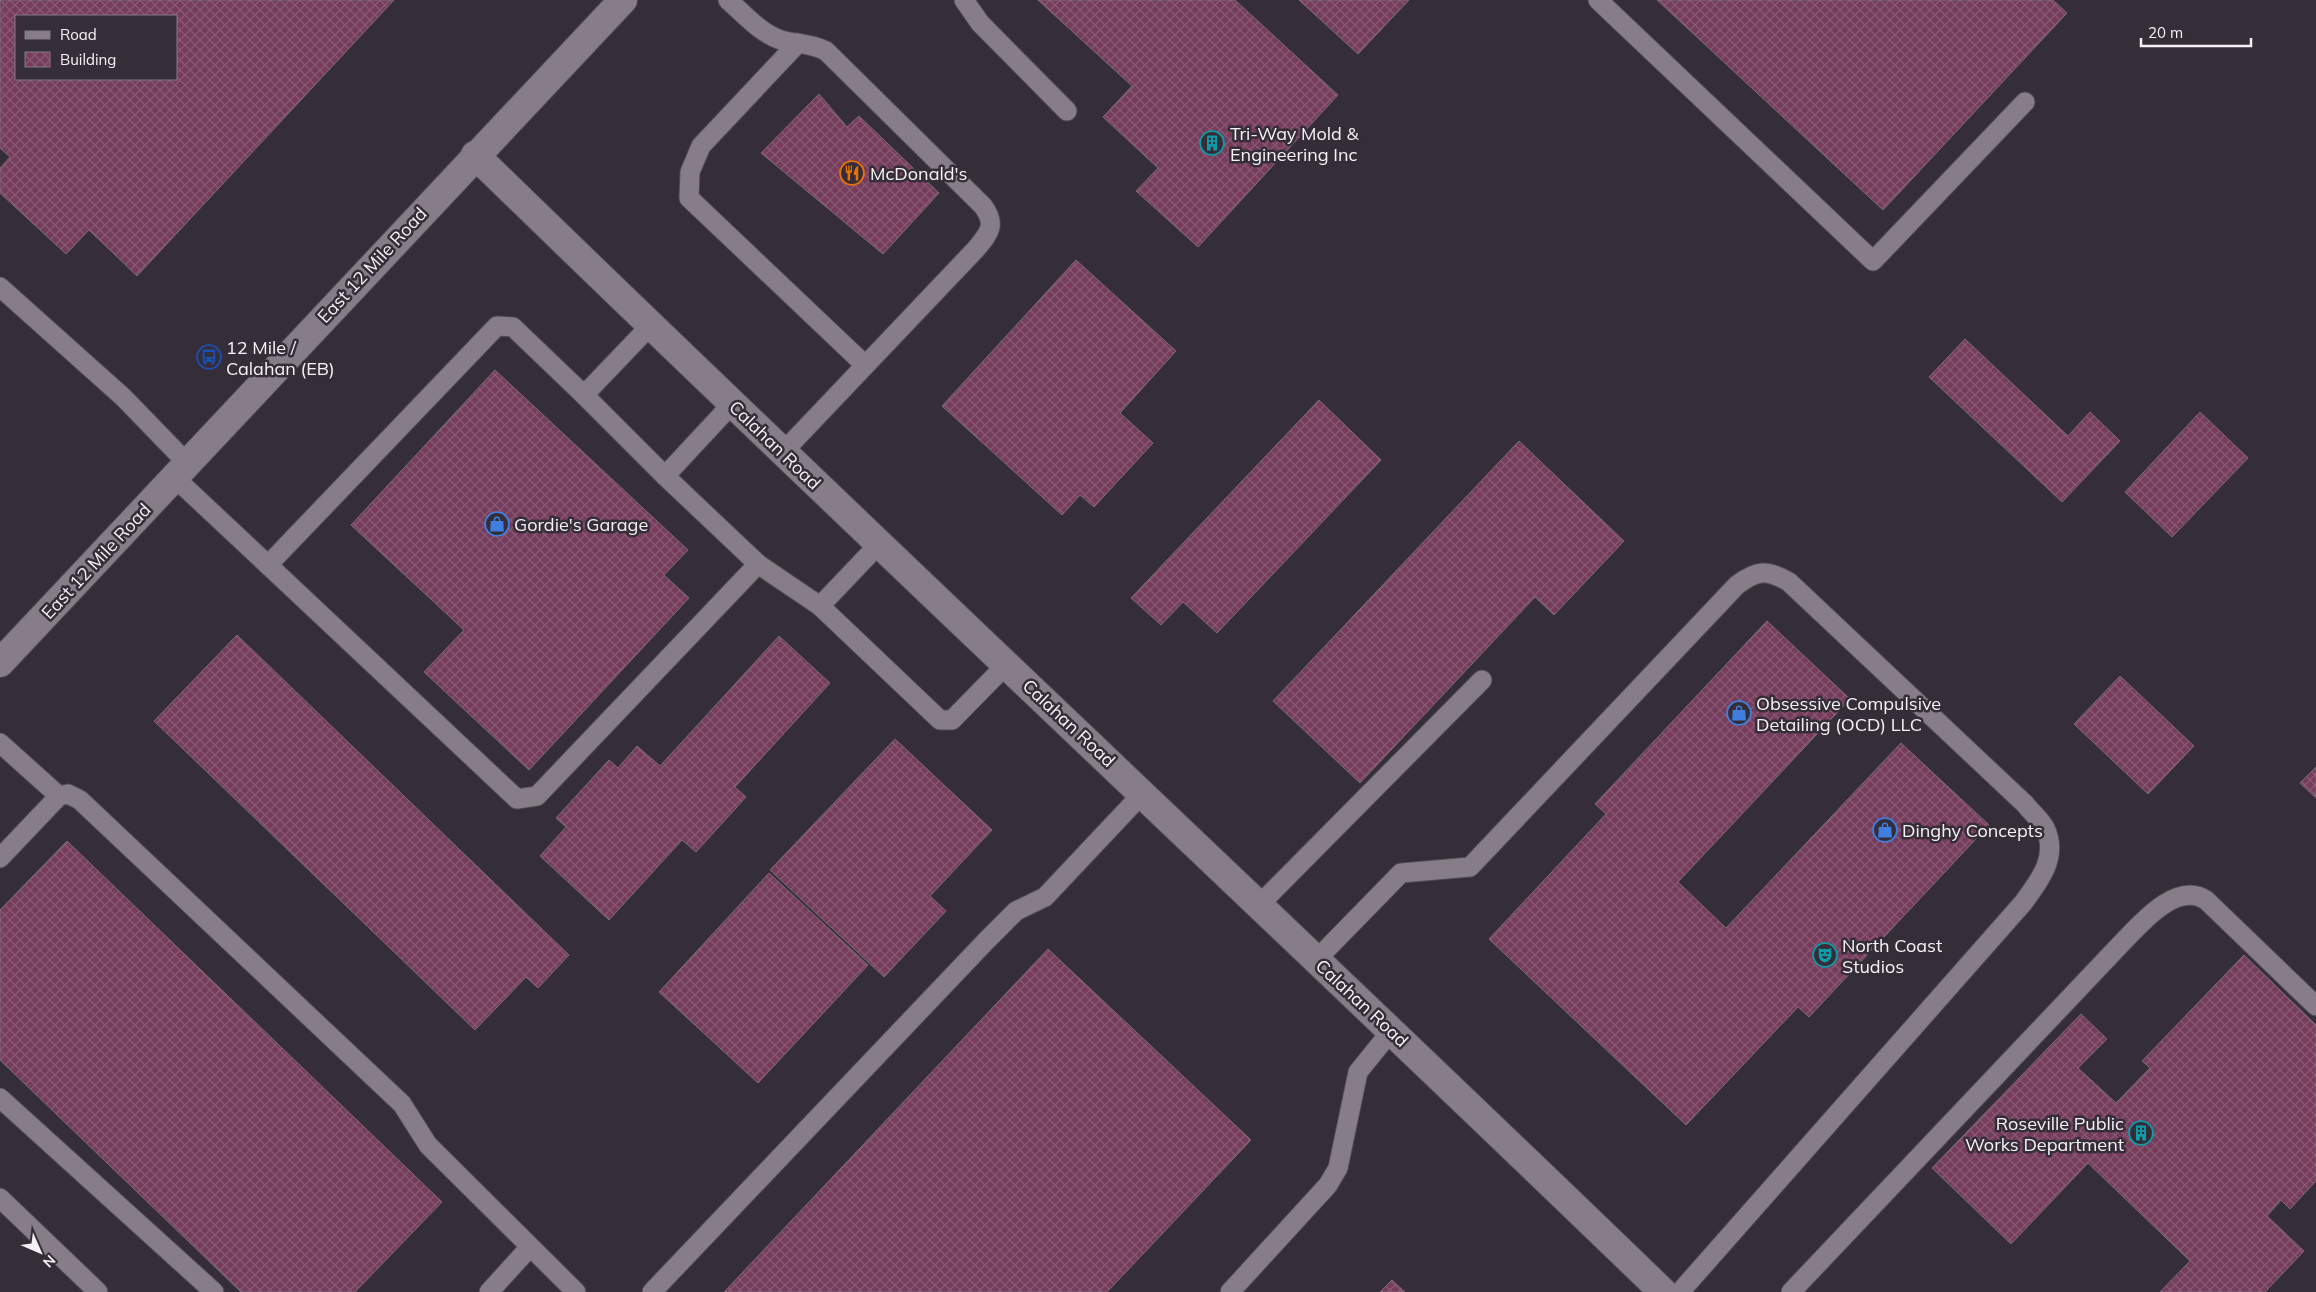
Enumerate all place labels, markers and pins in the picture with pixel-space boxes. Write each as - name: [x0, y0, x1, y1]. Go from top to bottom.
- place label: Tri-Way Mold & Engineering Inc: [1230, 122, 1360, 166]
- building icon: Tri-Way Mold & Engineering Inc: [1199, 130, 1225, 156]
- restaurant icon: McDonald's: [839, 160, 865, 186]
- place label: McDonald's: [870, 162, 967, 185]
- place label: 12 Mile / Calahan (EB): [226, 336, 335, 380]
- bus stop icon: 12 Mile / Calahan (EB): [196, 344, 222, 370]
- shop icon: Gordie's Garage: [484, 511, 510, 537]
- place label: Gordie's Garage: [514, 513, 648, 536]
- place label: Obsessive Compulsive Detailing (OCD) LLC: [1756, 692, 1941, 736]
- shop icon: Obsessive Compulsive Detailing (OCD) LLC: [1726, 700, 1752, 726]
- shop icon: Dinghy Concepts: [1872, 817, 1898, 843]
- place label: Dinghy Concepts: [1902, 819, 2043, 842]
- place label: North Coast Studios: [1842, 934, 1942, 978]
- theatre icon: North Coast Studios: [1812, 942, 1838, 968]
- place label: Roseville Public Works Department: [1965, 1112, 2124, 1156]
- building icon: Roseville Public Works Department: [2128, 1120, 2154, 1146]

